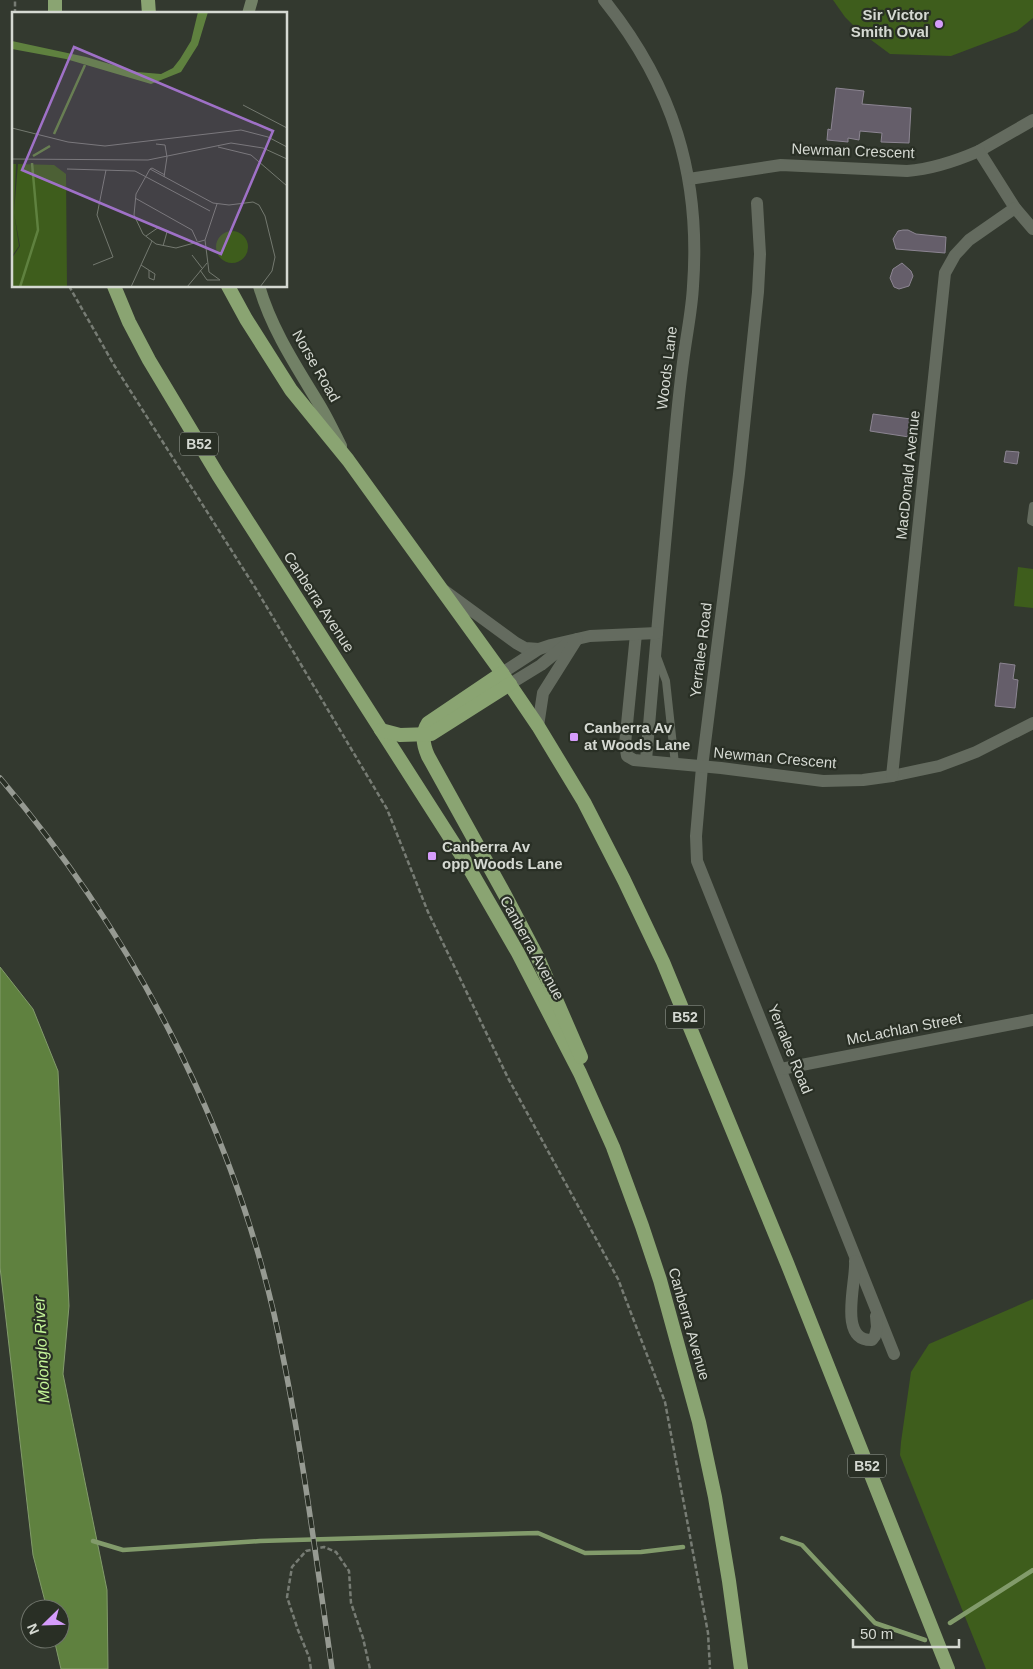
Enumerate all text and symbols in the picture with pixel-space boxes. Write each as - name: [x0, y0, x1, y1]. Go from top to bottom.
- place label: Sir Victor Smith Oval: [851, 6, 929, 40]
- inset map: [12, 12, 288, 288]
- marker: Sir Victor Smith Oval: [933, 18, 945, 30]
- street label: Newman Crescent: [791, 140, 916, 161]
- street label: Woods Lane: [653, 325, 680, 411]
- street label: Norse Road: [289, 327, 344, 405]
- street label: MacDonald Avenue: [892, 410, 923, 540]
- road number: B52: [180, 432, 218, 456]
- street label: Canberra Avenue: [281, 548, 358, 655]
- street label: Yerralee Road: [686, 602, 715, 698]
- place label: Canberra Av at Woods Lane: [584, 719, 690, 753]
- marker: Canberra Av at Woods Lane: [568, 731, 580, 743]
- street label: Newman Crescent: [713, 744, 838, 771]
- place label: Canberra Av opp Woods Lane: [442, 838, 563, 872]
- marker: Canberra Av opp Woods Lane: [426, 850, 438, 862]
- street label: Canberra Avenue: [497, 893, 568, 1003]
- street label: Yerralee Road: [765, 1001, 816, 1096]
- road number: B52: [666, 1006, 704, 1028]
- street label: McLachlan Street: [845, 1009, 964, 1048]
- street label: Canberra Avenue: [665, 1266, 714, 1382]
- water label: Molonglo River: [30, 1296, 53, 1404]
- road number: B52: [848, 1454, 886, 1478]
- north arrow: [20, 1599, 70, 1649]
- scale bar: [853, 1616, 959, 1648]
- text: N: [24, 1621, 42, 1637]
- text: 50 m: [860, 1625, 893, 1642]

